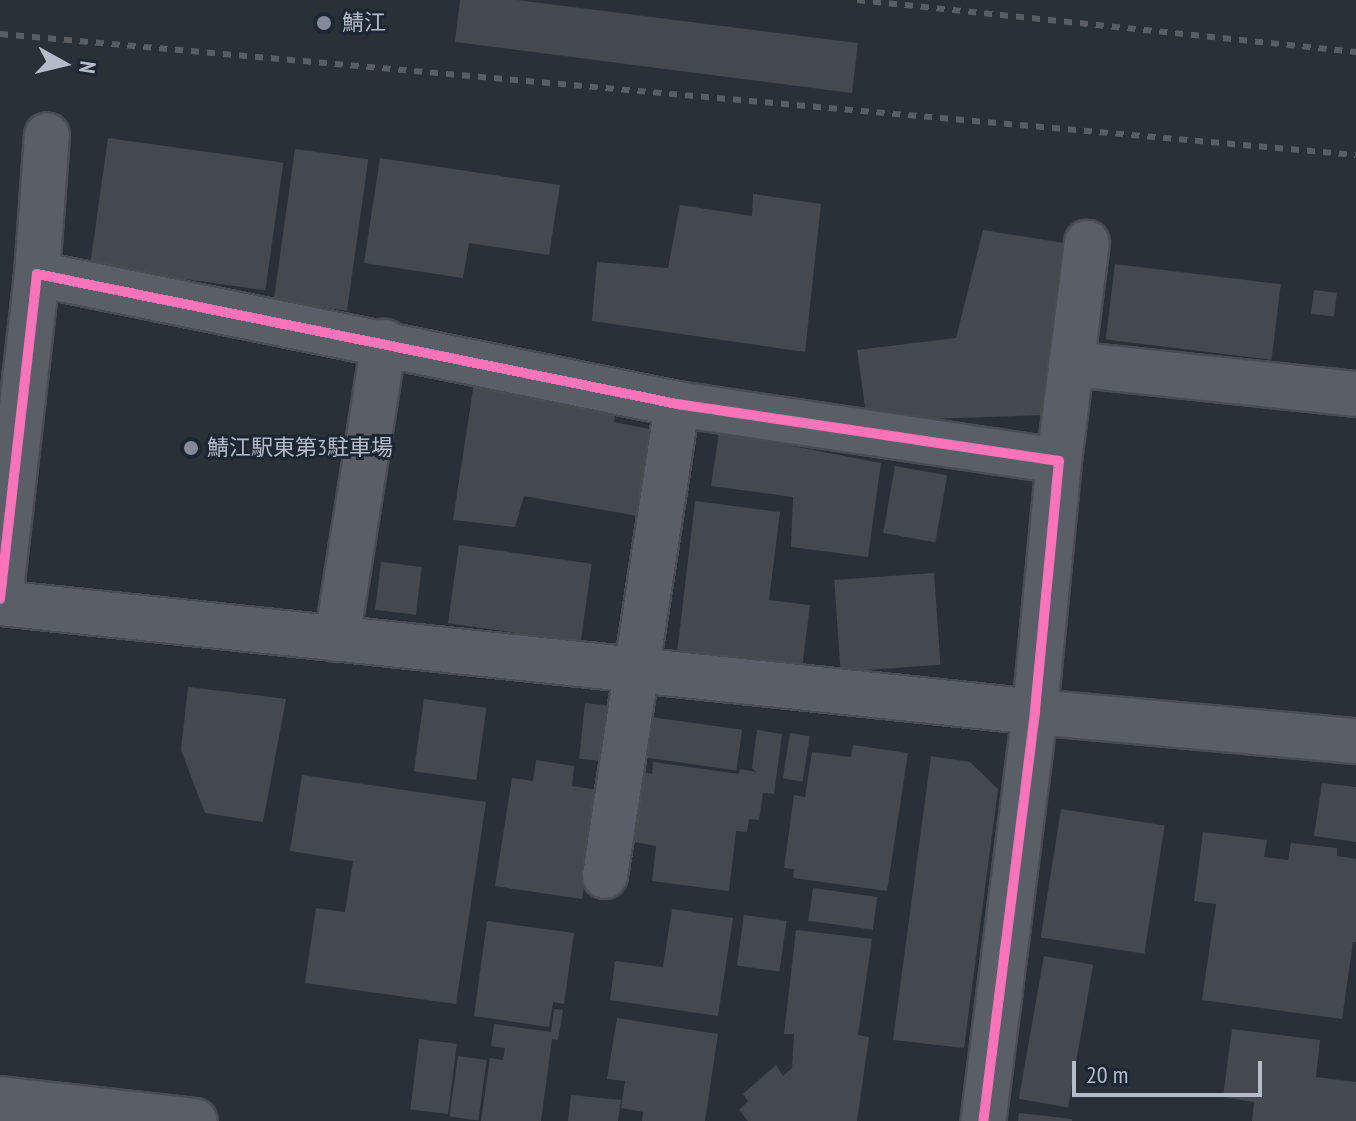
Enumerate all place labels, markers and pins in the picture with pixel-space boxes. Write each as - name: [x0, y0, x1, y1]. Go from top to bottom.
- place label: 鯖江: [342, 10, 386, 36]
- marker: 鯖江: [313, 12, 335, 34]
- place label: 鯖江駅東第3駐車場: [207, 435, 393, 461]
- marker: 鯖江駅東第3駐車場: [182, 439, 200, 457]

